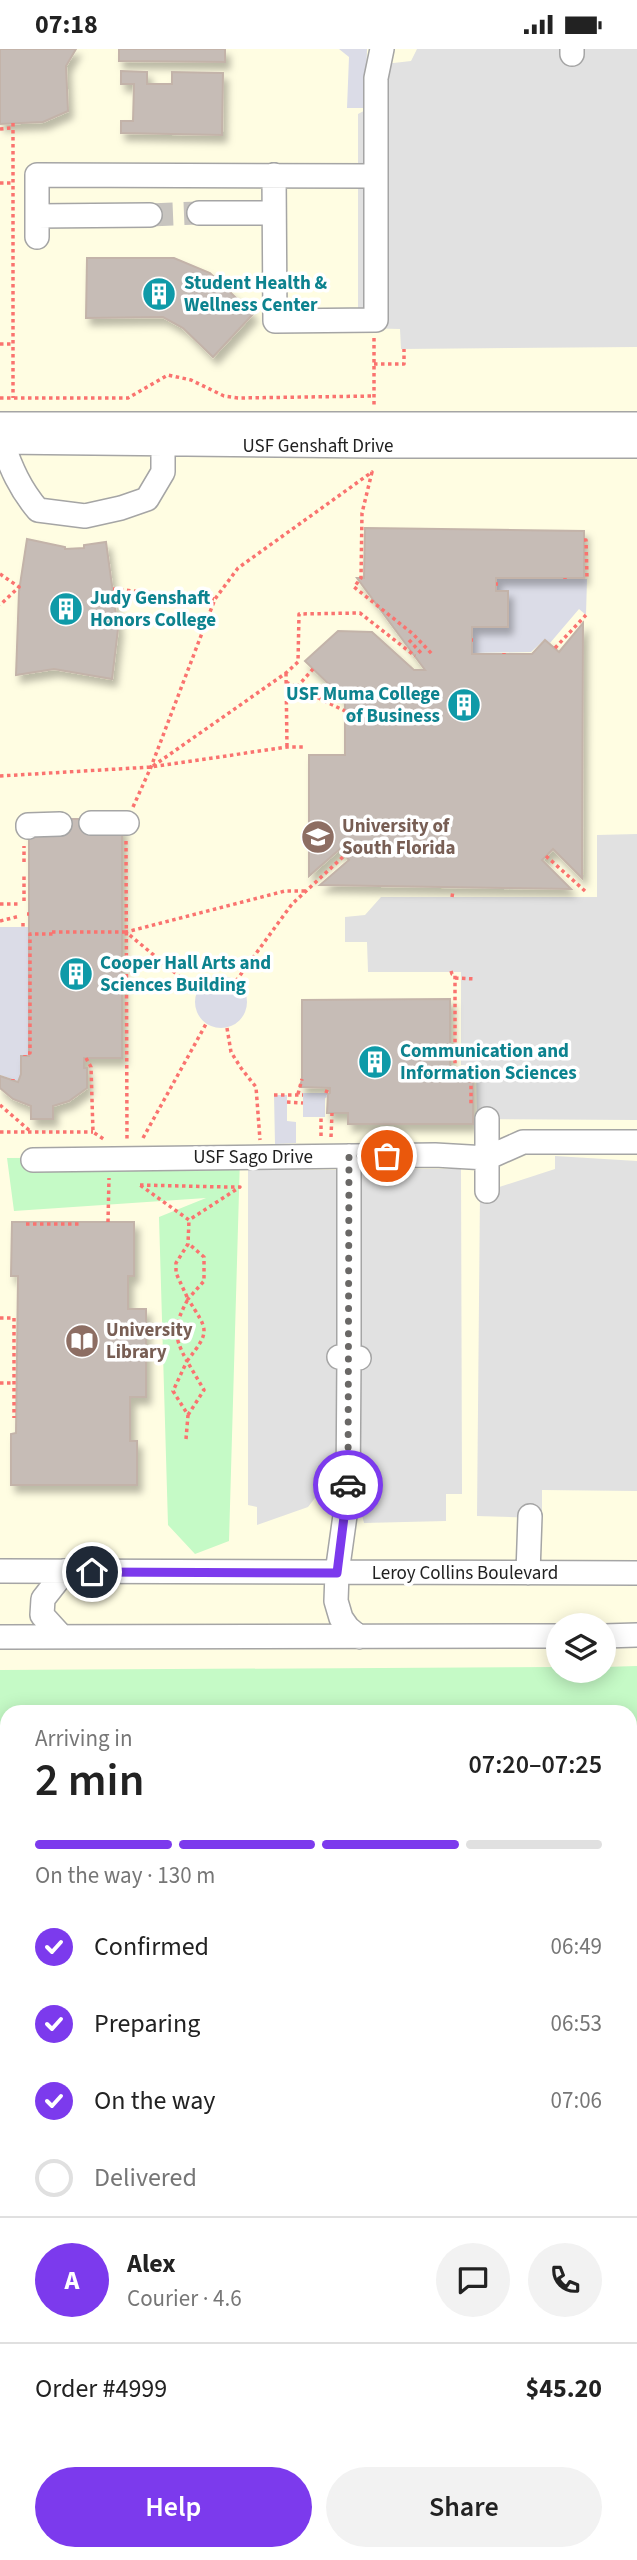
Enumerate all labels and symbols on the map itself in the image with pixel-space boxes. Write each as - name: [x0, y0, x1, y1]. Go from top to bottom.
- place label: Student Health & Wellness Center: [184, 270, 328, 319]
- building icon: Student Health & Wellness Center: [140, 275, 178, 313]
- street label: USF Genshaft Drive: [242, 433, 394, 460]
- place label: Judy Genshaft Honors College: [90, 585, 216, 634]
- building icon: Judy Genshaft Honors College: [47, 590, 85, 628]
- place label: USF Muma College of Business: [286, 681, 440, 730]
- building icon: USF Muma College of Business: [445, 686, 483, 724]
- place label: University of South Florida: [342, 813, 455, 862]
- school or university icon: University of South Florida: [299, 818, 337, 856]
- place label: Cooper Hall Arts and Sciences Building: [100, 950, 271, 999]
- building icon: Cooper Hall Arts and Sciences Building: [57, 955, 95, 993]
- place label: Communication and Information Sciences: [400, 1038, 577, 1087]
- building icon: Communication and Information Sciences: [356, 1043, 394, 1081]
- pin: [357, 1126, 417, 1186]
- street label: USF Sago Drive: [193, 1144, 313, 1171]
- place label: University Library: [106, 1317, 193, 1366]
- library icon: University Library: [63, 1322, 101, 1360]
- courier: [313, 1450, 383, 1520]
- pin: [62, 1542, 122, 1602]
- street label: Leroy Collins Boulevard: [372, 1560, 558, 1587]

